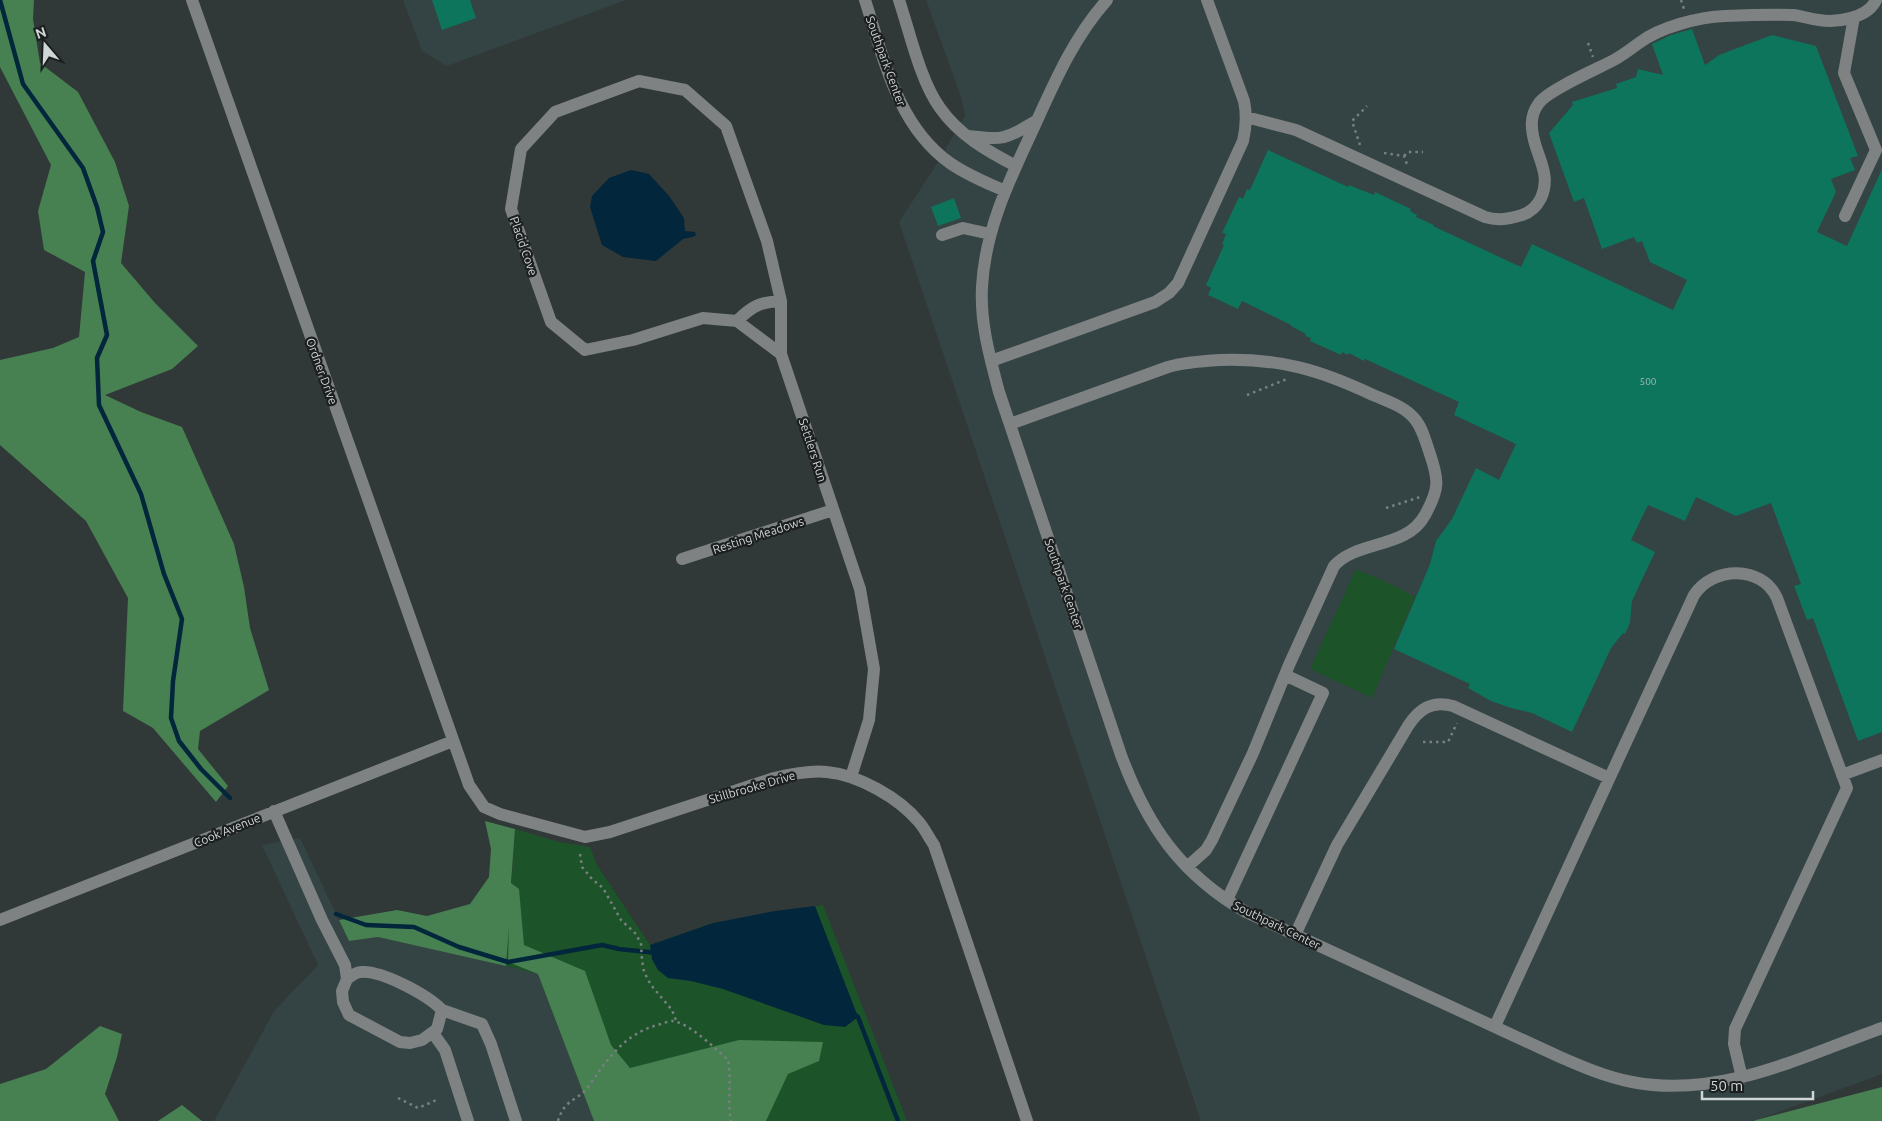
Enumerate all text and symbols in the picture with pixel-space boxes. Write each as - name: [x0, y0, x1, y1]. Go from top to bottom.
- street label: Southpark Center: [864, 14, 908, 108]
- north arrow: [20, 20, 70, 70]
- text: N: [33, 23, 48, 42]
- street label: Placid Cove: [508, 215, 540, 277]
- street label: Ordner Drive: [304, 336, 340, 406]
- house number: 500: [1640, 376, 1657, 387]
- street label: Settlers Run: [797, 417, 829, 483]
- street label: Resting Meadows: [711, 514, 805, 556]
- street label: Southpark Center: [1042, 537, 1086, 631]
- street label: Stillbrooke Drive: [707, 768, 797, 806]
- street label: Cook Avenue: [192, 811, 262, 849]
- street label: Southpark Center: [1231, 898, 1323, 952]
- scale bar: [1702, 1068, 1813, 1100]
- text: 50 m: [1710, 1077, 1743, 1094]

